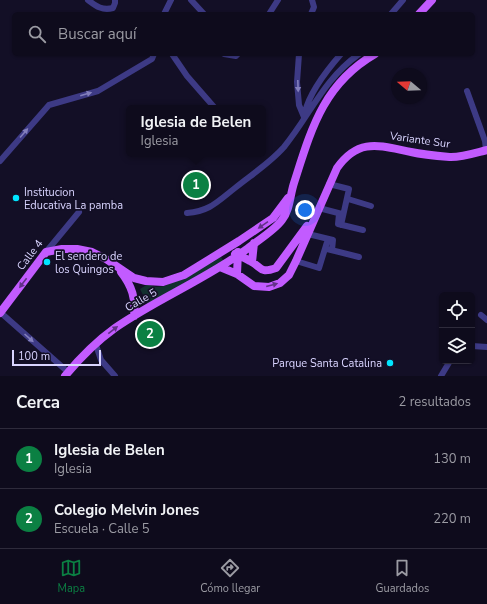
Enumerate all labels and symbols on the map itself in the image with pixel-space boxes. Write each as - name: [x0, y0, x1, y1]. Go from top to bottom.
- north arrow: [391, 68, 427, 104]
- one-way arrow: [294, 80, 301, 92]
- one-way arrow: [80, 91, 92, 97]
- one-way arrow: [20, 128, 29, 138]
- street label: Variante Sur: [388, 128, 451, 152]
- pin: 1: [183, 170, 209, 200]
- place label: Institucion Educativa La pamba: [24, 185, 123, 213]
- marker: Institucion Educativa La pamba: [11, 193, 21, 203]
- your location: [295, 200, 315, 220]
- one-way arrow: [258, 221, 268, 229]
- street label: Calle 4: [14, 236, 47, 273]
- place label: El sendero de los Quingos: [55, 249, 122, 277]
- marker: El sendero de los Quingos: [42, 257, 52, 267]
- one-way arrow: [19, 277, 27, 288]
- one-way arrow: [266, 282, 278, 288]
- street label: Calle 5: [122, 285, 160, 315]
- pin: 2: [137, 319, 163, 349]
- one-way arrow: [108, 326, 119, 334]
- one-way arrow: [24, 333, 34, 342]
- scale bar: [12, 348, 101, 367]
- place label: Parque Santa Catalina: [272, 356, 382, 371]
- marker: Parque Santa Catalina: [385, 358, 395, 368]

